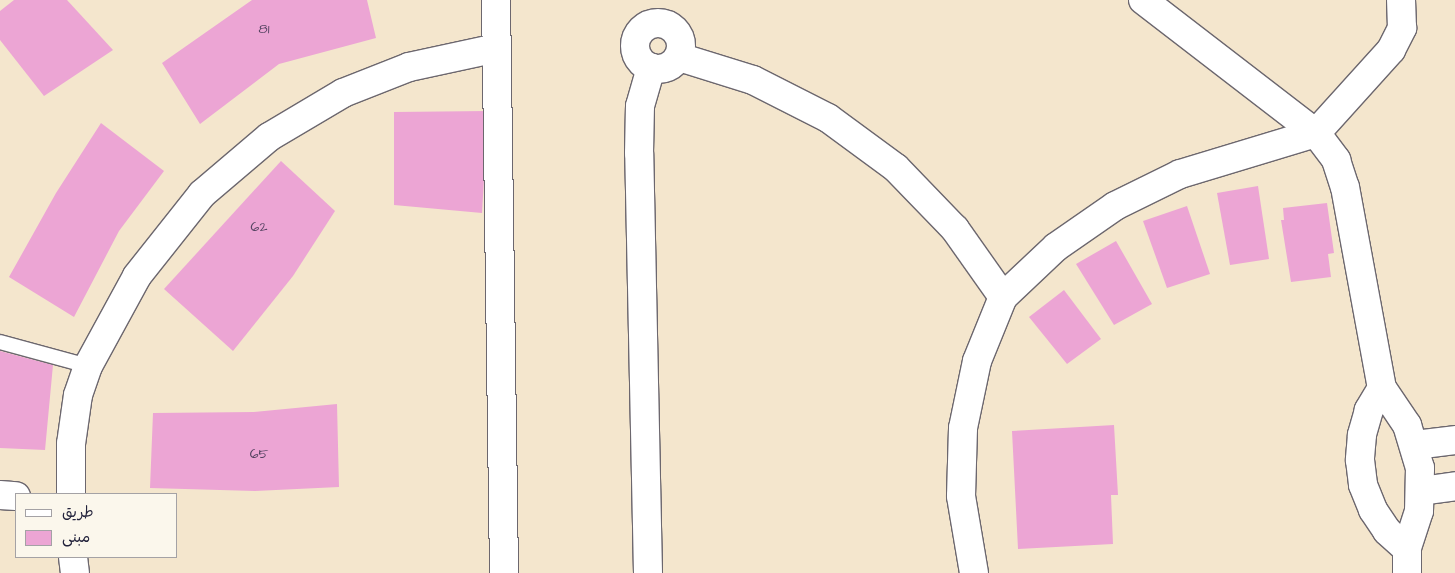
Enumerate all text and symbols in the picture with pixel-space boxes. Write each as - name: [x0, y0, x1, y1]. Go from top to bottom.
- house number: 81: [259, 21, 269, 37]
- house number: 62: [251, 219, 267, 235]
- house number: 65: [250, 446, 268, 462]
- legend: [15, 493, 178, 558]
- text: طريق: [62, 502, 94, 523]
- text: مبنى: [62, 527, 90, 548]

